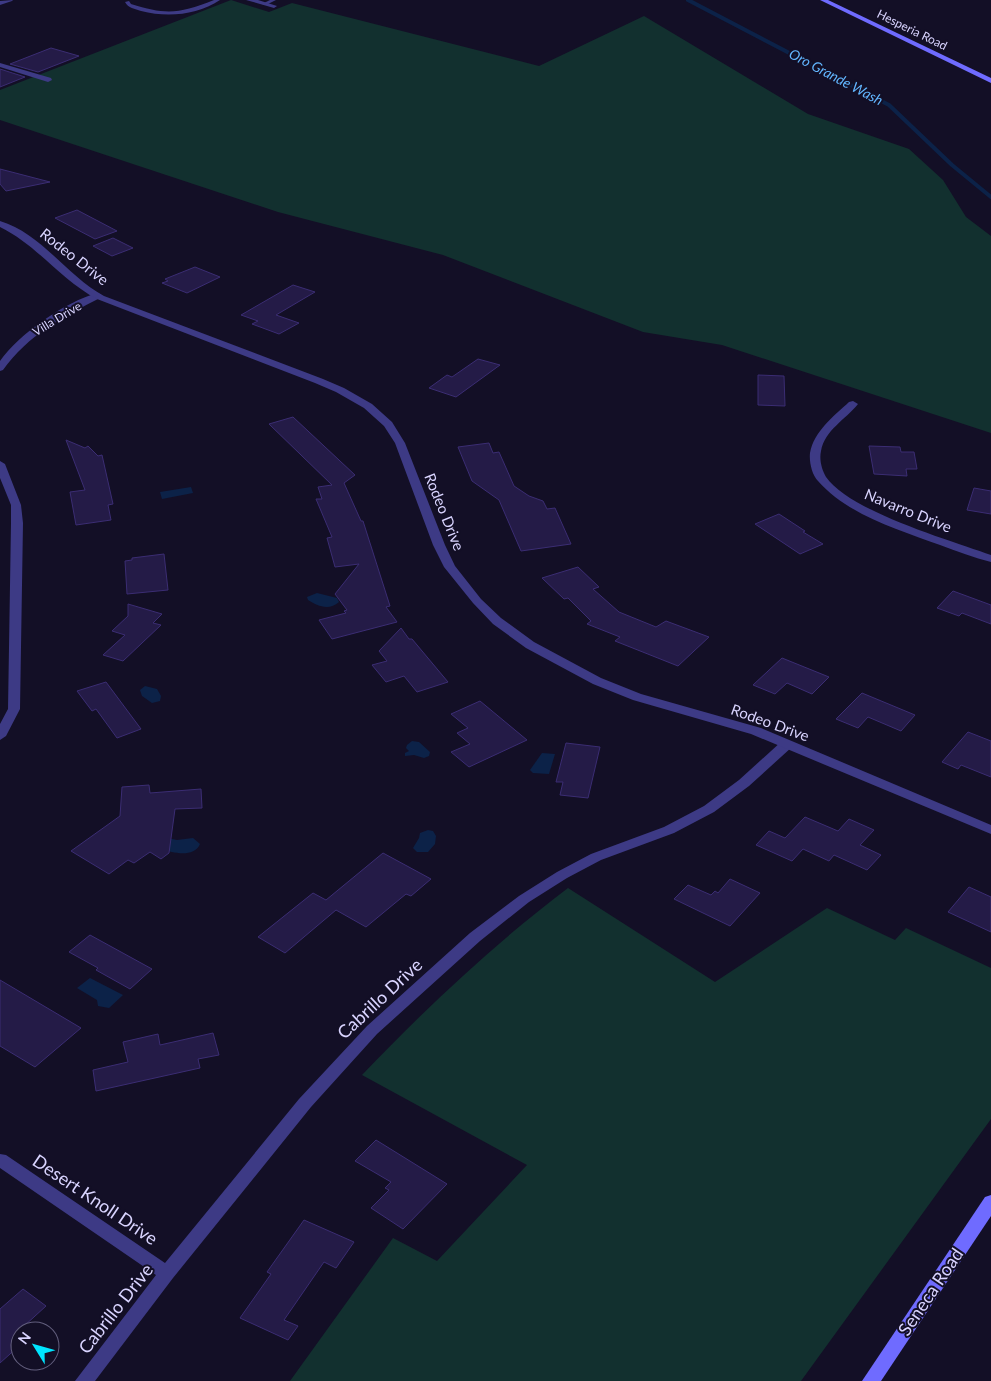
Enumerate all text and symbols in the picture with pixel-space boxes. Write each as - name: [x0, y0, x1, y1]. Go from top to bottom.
- street label: Hesperia Road: [875, 6, 950, 53]
- water label: Oro Grande Wash: [786, 45, 886, 108]
- street label: Rodeo Drive: [37, 224, 112, 289]
- street label: Villa Drive: [30, 298, 84, 339]
- street label: Rodeo Drive: [421, 470, 469, 553]
- street label: Navarro Drive: [862, 484, 955, 536]
- street label: Rodeo Drive: [729, 700, 812, 745]
- street label: Cabrillo Drive: [332, 953, 426, 1043]
- street label: Desert Knoll Drive: [29, 1149, 162, 1249]
- street label: Seneca Road: [893, 1243, 967, 1339]
- street label: Cabrillo Drive: [73, 1259, 157, 1358]
- north arrow: [10, 1321, 60, 1371]
- text: N: [14, 1328, 34, 1347]

